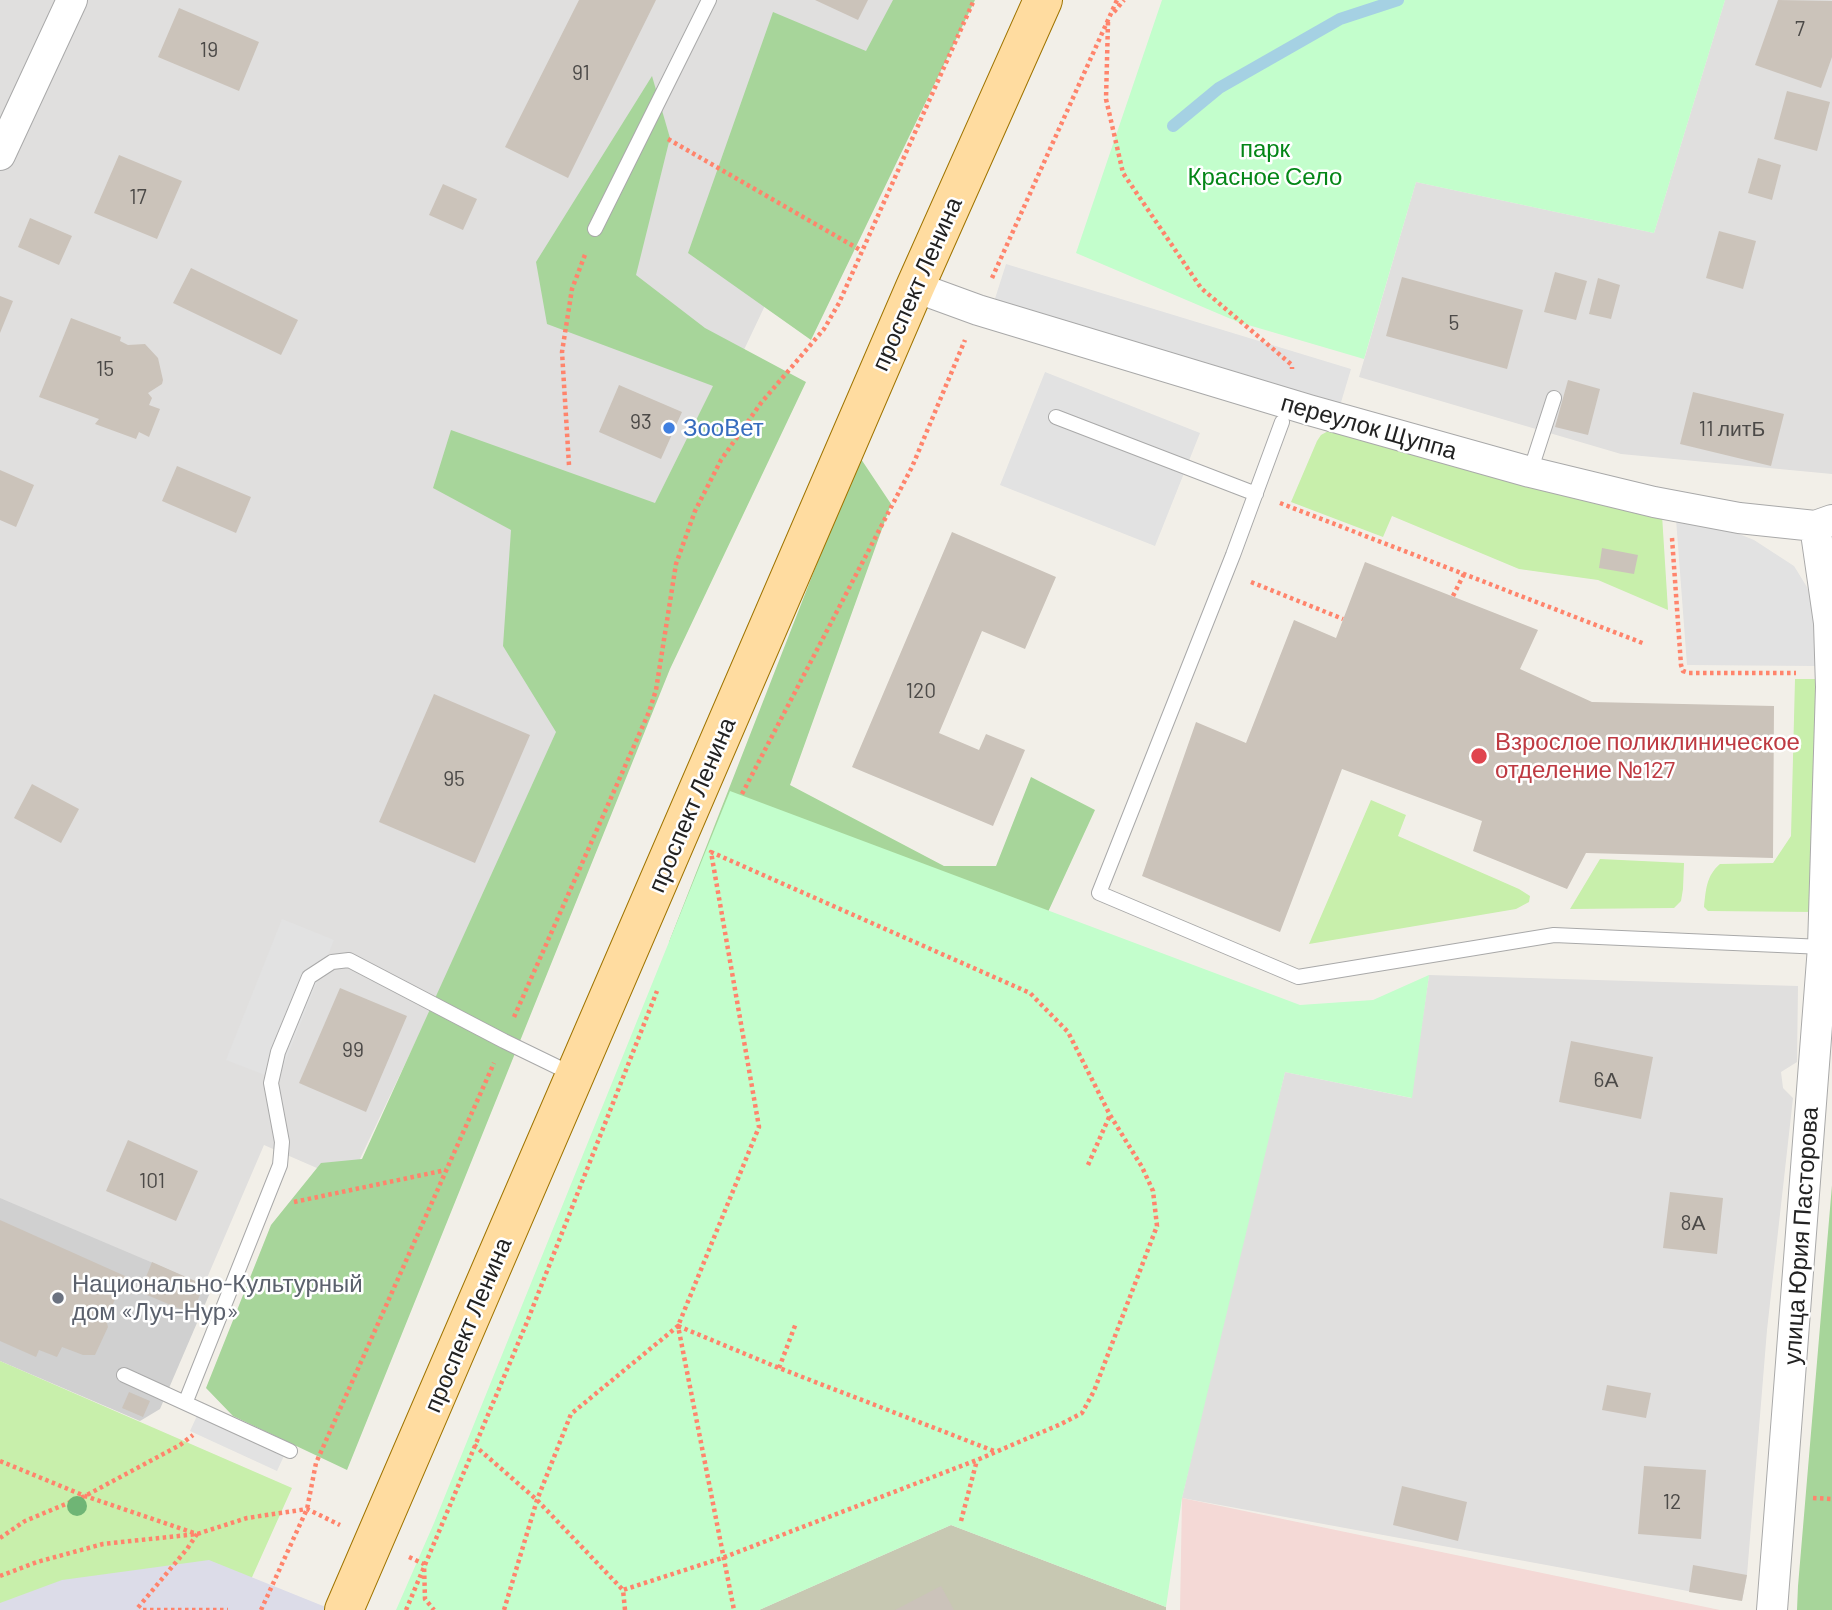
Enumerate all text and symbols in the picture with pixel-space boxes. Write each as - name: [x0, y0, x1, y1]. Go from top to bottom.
- house number: 7: [1795, 16, 1805, 42]
- house number: 19: [200, 37, 218, 63]
- house number: 91: [572, 60, 590, 86]
- park label: парк Красное Село: [1188, 135, 1342, 191]
- house number: 17: [129, 184, 147, 210]
- street label: проспект Ленина: [866, 193, 968, 375]
- house number: 5: [1449, 310, 1459, 336]
- house number: 15: [96, 356, 114, 382]
- street label: переулок Щуппа: [1278, 388, 1460, 466]
- house number: 93: [630, 409, 652, 435]
- place label: ЗооВет: [683, 414, 764, 442]
- house number: 11 литБ: [1699, 416, 1765, 442]
- marker: ЗооВет: [661, 420, 677, 436]
- house number: 120: [906, 678, 936, 704]
- street label: проспект Ленина: [642, 713, 742, 897]
- place label: Взрослое поликлиническое отделение №127: [1495, 728, 1800, 784]
- marker: Взрослое поликлиническое отделение №127: [1469, 746, 1489, 766]
- house number: 95: [443, 766, 465, 792]
- house number: 99: [342, 1037, 364, 1063]
- house number: 6А: [1594, 1067, 1618, 1093]
- street label: улица Юрия Пасторова: [1778, 1106, 1824, 1366]
- house number: 101: [139, 1168, 165, 1194]
- house number: 8А: [1681, 1210, 1705, 1236]
- street label: проспект Ленина: [418, 1233, 518, 1417]
- place label: Национально-Культурный дом «Луч-Нур»: [72, 1270, 363, 1326]
- marker: Национально-Культурный дом «Луч-Нур»: [50, 1290, 66, 1306]
- house number: 12: [1663, 1489, 1681, 1515]

